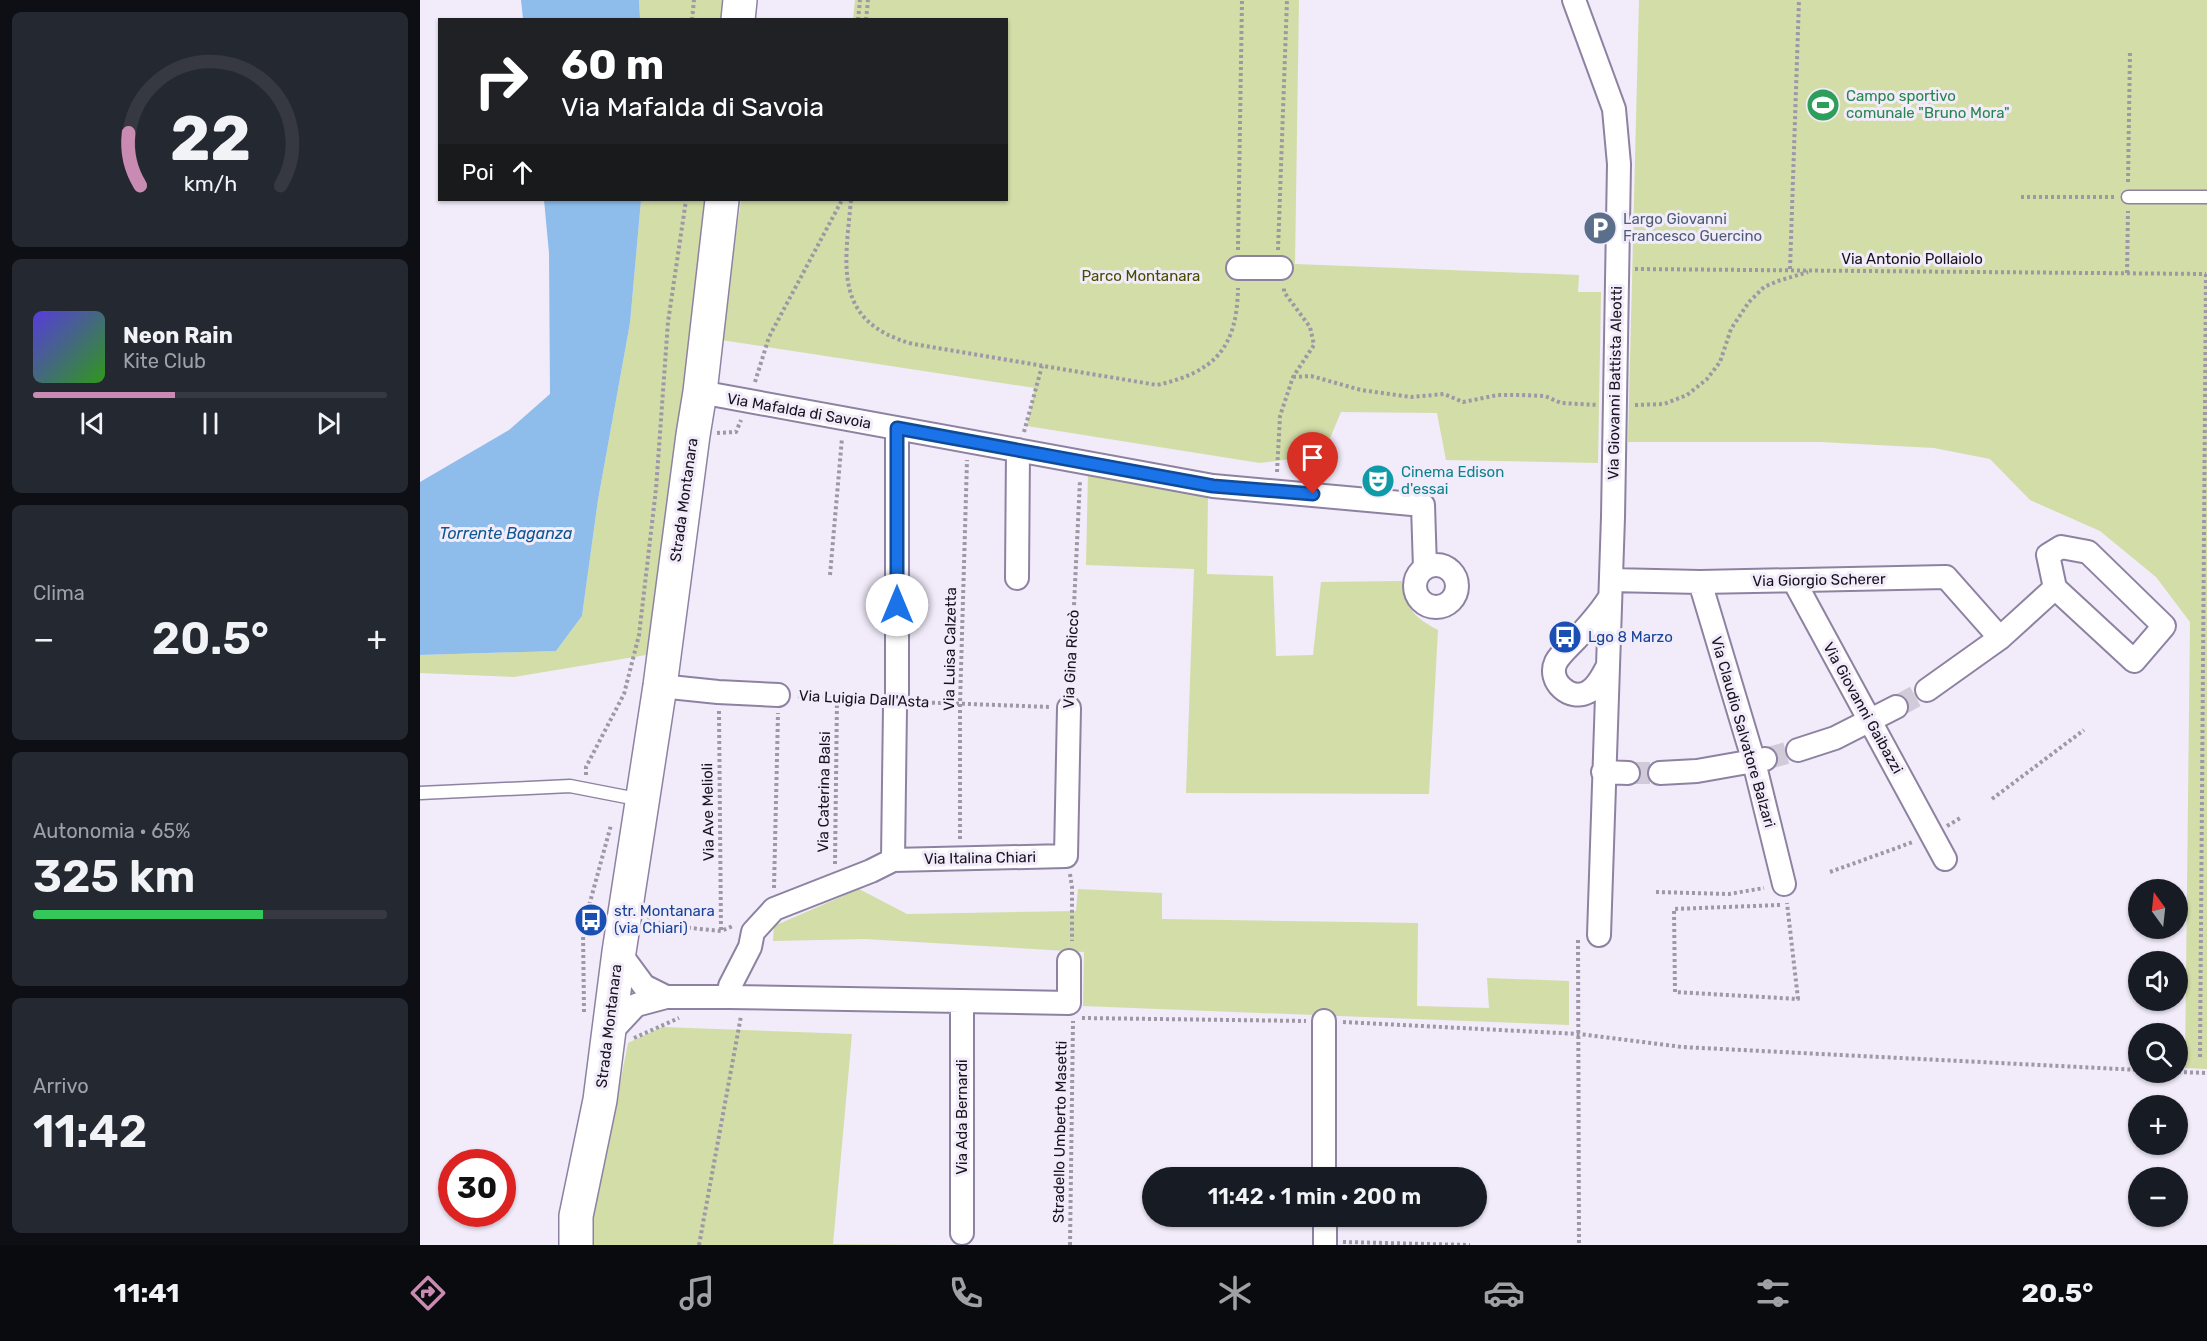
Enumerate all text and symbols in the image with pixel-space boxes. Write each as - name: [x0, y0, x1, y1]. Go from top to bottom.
- text: 60 m: [561, 40, 664, 90]
- icon: right: [462, 42, 540, 120]
- sports icon: Campo sportivo comunale "Bruno Mora": [1805, 87, 1841, 123]
- place label: Campo sportivo comunale "Bruno Mora": [1846, 87, 2010, 122]
- text: Via Mafalda di Savoia: [561, 91, 824, 123]
- text: 22: [169, 102, 251, 176]
- icon: ahead: [506, 156, 539, 189]
- text: Poi: [462, 159, 494, 186]
- text: km/h: [183, 172, 237, 197]
- parking icon: Largo Giovanni Francesco Guercino: [1582, 210, 1618, 246]
- place label: Largo Giovanni Francesco Guercino: [1623, 210, 1762, 245]
- street label: Via Antonio Pollaiolo: [1841, 250, 1983, 268]
- park label: Parco Montanara: [1082, 267, 1200, 285]
- street label: Via Giovanni Battista Aleotti: [1604, 286, 1626, 480]
- text: Neon Rain: [123, 322, 233, 349]
- text: Kite Club: [123, 349, 206, 373]
- street label: Via Mafalda di Savoia: [725, 389, 873, 433]
- icon: previous: [76, 407, 109, 440]
- icon: pause: [194, 407, 227, 440]
- icon: next: [312, 407, 345, 440]
- pin: [1287, 432, 1338, 494]
- street label: Strada Montanara: [666, 437, 702, 563]
- icon: arrive: [1296, 441, 1329, 474]
- theatre icon: Cinema Edison d'essai: [1360, 463, 1396, 499]
- place label: Cinema Edison d'essai: [1401, 463, 1504, 498]
- water label: Torrente Baganza: [440, 524, 572, 543]
- street label: Via Giorgio Scherer: [1752, 570, 1886, 590]
- position arrow: [865, 573, 929, 637]
- text: Clima: [33, 581, 85, 605]
- street label: Via Luisa Calzetta: [940, 587, 960, 711]
- street label: Via Gina Riccò: [1059, 609, 1083, 709]
- text: 20.5°: [152, 612, 269, 665]
- text: −: [33, 619, 54, 658]
- text: +: [366, 619, 387, 658]
- bus stop icon: Lgo 8 Marzo: [1547, 619, 1583, 655]
- place label: Lgo 8 Marzo: [1588, 628, 1673, 646]
- street label: Via Claudio Salvatore Balzari: [1707, 634, 1779, 830]
- street label: Via Giovanni Gaibazzi: [1819, 639, 1907, 777]
- street label: Via Luigia Dall'Asta: [798, 687, 930, 711]
- street label: Via Caterina Balsi: [814, 731, 834, 853]
- street label: Via Ave Melioli: [698, 763, 718, 861]
- text: Autonomia · 65%: [33, 819, 190, 843]
- street label: Via Italina Chiari: [924, 848, 1036, 868]
- text: 325 km: [33, 850, 195, 903]
- north arrow: [2128, 879, 2188, 939]
- map controls: [2128, 879, 2188, 1227]
- bus stop icon: str. Montanara (via Chiari): [573, 902, 609, 938]
- place label: str. Montanara (via Chiari): [614, 902, 715, 937]
- button: sound: [2128, 951, 2188, 1011]
- street label: Strada Montanara: [592, 963, 626, 1089]
- button: search: [2128, 1023, 2188, 1083]
- street label: Stradello Umberto Masetti: [1049, 1041, 1071, 1223]
- street label: Via Ada Bernardi: [953, 1059, 971, 1175]
- text: Arrivo: [33, 1074, 89, 1098]
- button: +: [2128, 1095, 2188, 1155]
- text: 11:42: [33, 1105, 147, 1158]
- speed limit sign: 30: [438, 1149, 516, 1227]
- button: −: [2128, 1167, 2188, 1227]
- text: 11:42 · 1 min · 200 m: [1208, 1183, 1421, 1210]
- icon: directions: [407, 1272, 449, 1314]
- icon: music: [676, 1272, 718, 1314]
- icon: phone: [945, 1272, 987, 1314]
- icon: climate: [1214, 1272, 1256, 1314]
- icon: car: [1483, 1272, 1525, 1314]
- icon: filters: [1752, 1272, 1794, 1314]
- text: 11:41: [114, 1277, 179, 1309]
- text: 20.5°: [2021, 1277, 2093, 1309]

